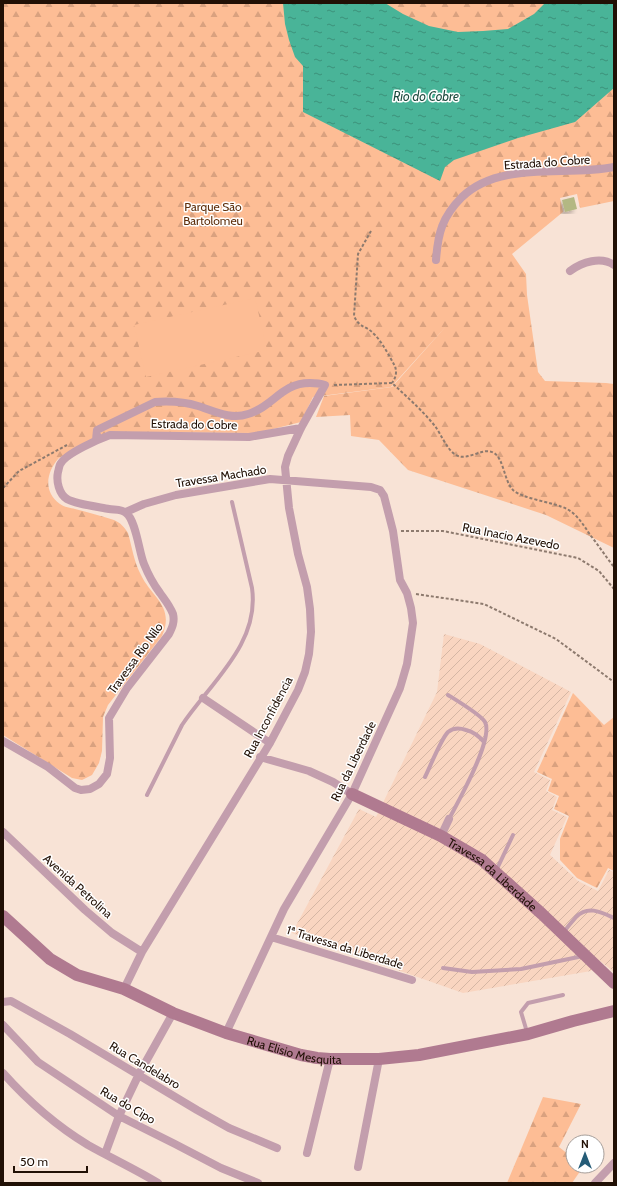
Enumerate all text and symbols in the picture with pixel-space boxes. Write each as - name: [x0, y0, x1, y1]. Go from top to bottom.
- water label: Rio do Cobre: [393, 88, 459, 104]
- street label: Estrada do Cobre: [503, 152, 591, 172]
- park label: Parque São Bartolomeu: [183, 199, 243, 228]
- street label: Estrada do Cobre: [151, 416, 237, 432]
- street label: Travessa Machado: [175, 461, 268, 491]
- street label: Rua Inacio Azevedo: [461, 519, 561, 553]
- street label: Travessa Rio Nilo: [104, 619, 166, 696]
- street label: Rua Inconfidencia: [240, 674, 296, 760]
- street label: Rua da Liberdade: [327, 719, 379, 803]
- street label: Travessa da Liberdade: [445, 834, 541, 914]
- street label: Avenida Petrolina: [40, 851, 116, 921]
- street label: 1ª Travessa da Liberdade: [285, 922, 405, 972]
- street label: Rua Elisio Mesquita: [245, 1032, 342, 1067]
- street label: Rua Candelabro: [107, 1038, 183, 1092]
- street label: Rua do Cipo: [98, 1083, 159, 1127]
- north arrow: [565, 1134, 605, 1174]
- text: N: [581, 1137, 589, 1151]
- scale bar: [14, 1148, 87, 1174]
- text: 50 m: [20, 1154, 48, 1169]

